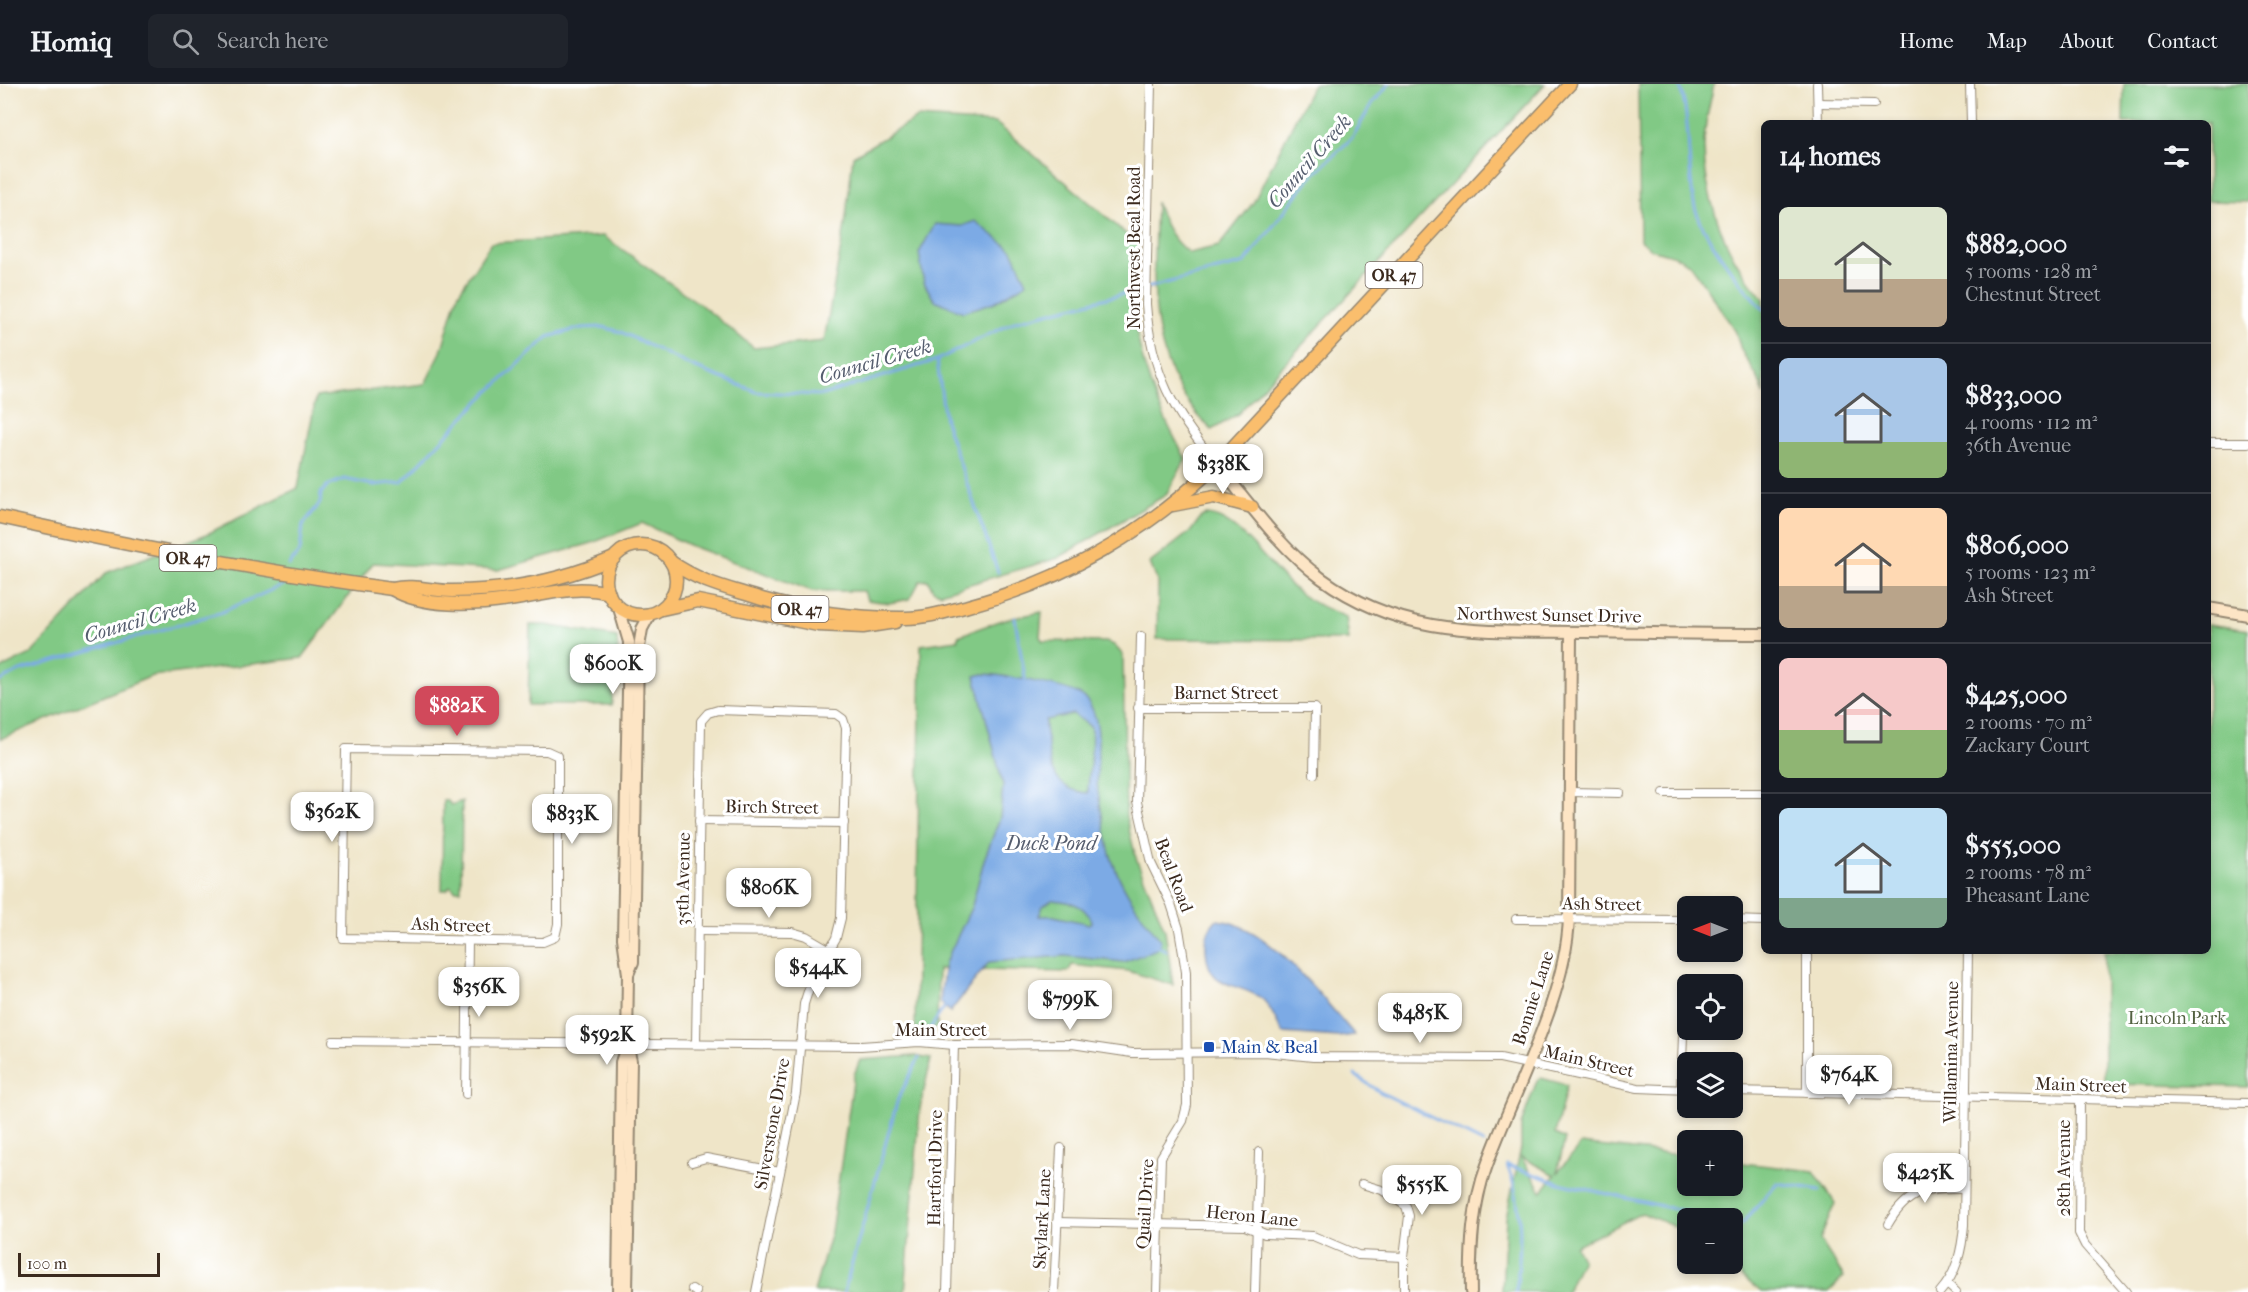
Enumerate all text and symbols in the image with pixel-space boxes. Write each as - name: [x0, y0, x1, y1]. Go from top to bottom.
- search box: [148, 14, 568, 68]
- text: Homiq: [30, 25, 112, 58]
- icon: search: [169, 25, 202, 58]
- text: Search here: [217, 28, 328, 54]
- text: Home: [1899, 29, 1954, 53]
- text: Map: [1987, 29, 2027, 53]
- text: About: [2060, 29, 2114, 53]
- text: Contact: [2147, 29, 2218, 53]
- water label: Council Creek: [1263, 110, 1356, 213]
- icon: filters: [2160, 140, 2193, 173]
- text: 14 homes: [1779, 141, 1881, 172]
- street label: Northwest Beal Road: [1124, 166, 1145, 329]
- text: $882,000: [1965, 229, 2067, 260]
- icon: home: [1827, 231, 1899, 303]
- text: 5 rooms · 128 m²: [1965, 260, 2097, 283]
- road number: OR 47: [1366, 262, 1422, 288]
- text: Chestnut Street: [1965, 283, 2101, 306]
- water label: Council Creek: [816, 334, 934, 388]
- text: $833,000: [1965, 380, 2062, 411]
- icon: home: [1827, 382, 1899, 454]
- text: 4 rooms · 112 m²: [1965, 411, 2097, 434]
- text: 36th Avenue: [1965, 434, 2071, 457]
- pin: $338K: [1181, 444, 1265, 495]
- text: $338K: [1197, 452, 1249, 475]
- text: $806,000: [1965, 530, 2069, 561]
- icon: home: [1827, 532, 1899, 604]
- road number: OR 47: [160, 545, 216, 571]
- text: 5 rooms · 123 m²: [1965, 561, 2095, 584]
- text: Ash Street: [1965, 584, 2054, 607]
- water label: Council Creek: [81, 593, 199, 647]
- road number: OR 47: [772, 596, 828, 622]
- street label: Northwest Sunset Drive: [1456, 603, 1642, 628]
- pin: $600K: [571, 644, 655, 695]
- text: $600K: [584, 652, 642, 675]
- text: $425,000: [1965, 680, 2068, 711]
- icon: home: [1827, 682, 1899, 754]
- street label: Barnet Street: [1174, 683, 1279, 704]
- pin: $882K: [415, 686, 499, 737]
- text: $882K: [429, 694, 485, 717]
- text: 2 rooms · 70 m²: [1965, 711, 2092, 734]
- text: Zackary Court: [1965, 734, 2090, 757]
- pin: $362K: [290, 792, 374, 843]
- pin: $833K: [530, 794, 614, 845]
- street label: Birch Street: [725, 796, 820, 819]
- text: $362K: [305, 800, 359, 823]
- text: $833K: [546, 802, 598, 825]
- text: $555,000: [1965, 830, 2061, 861]
- street label: 35th Avenue: [672, 832, 695, 926]
- water label: Duck Pond: [1004, 832, 1099, 855]
- icon: home: [1827, 832, 1899, 904]
- street label: Beal Road: [1150, 835, 1197, 915]
- text: 2 rooms · 78 m²: [1965, 861, 2091, 884]
- pin: $806K: [727, 868, 811, 919]
- text: $806K: [740, 876, 798, 899]
- text: Pheasant Lane: [1965, 884, 2090, 907]
- street label: Ash Street: [1561, 893, 1643, 916]
- north arrow: [1677, 896, 1743, 962]
- map controls: [1677, 896, 1743, 1274]
- street label: Ash Street: [410, 914, 492, 937]
- pin: $544K: [776, 948, 860, 999]
- street label: Bonnie Lane: [1508, 948, 1559, 1048]
- text: $544K: [789, 956, 847, 979]
- pin: $356K: [437, 967, 521, 1018]
- button: locate: [1677, 974, 1743, 1040]
- text: $356K: [452, 975, 506, 998]
- pin: $799K: [1028, 980, 1112, 1031]
- street label: Willamina Avenue: [1940, 981, 1963, 1124]
- text: $799K: [1042, 988, 1098, 1011]
- pin: $485K: [1378, 993, 1462, 1044]
- text: $485K: [1392, 1001, 1448, 1024]
- park label: Lincoln Park: [2128, 1008, 2227, 1029]
- pin: $592K: [565, 1015, 649, 1066]
- street label: Main Street: [895, 1020, 988, 1041]
- text: $592K: [580, 1023, 634, 1046]
- place label: Main & Beal: [1221, 1037, 1318, 1058]
- marker: Main & Beal: [1202, 1040, 1216, 1054]
- street label: Main Street: [1542, 1041, 1637, 1082]
- button: layers: [1677, 1052, 1743, 1118]
- pin: $764K: [1807, 1055, 1891, 1106]
- street label: Silverstone Drive: [751, 1056, 794, 1192]
- text: $764K: [1820, 1063, 1878, 1086]
- street label: Main Street: [2035, 1073, 2128, 1098]
- street label: Hartford Drive: [924, 1110, 947, 1226]
- street label: 28th Avenue: [2054, 1120, 2075, 1216]
- button: +: [1677, 1130, 1743, 1196]
- pin: $425K: [1883, 1153, 1967, 1204]
- street label: Quail Drive: [1133, 1158, 1158, 1250]
- text: $425K: [1897, 1161, 1953, 1184]
- pin: $555K: [1380, 1165, 1464, 1216]
- street label: Skylark Lane: [1029, 1168, 1056, 1270]
- text: $555K: [1396, 1173, 1448, 1196]
- street label: Heron Lane: [1205, 1201, 1299, 1232]
- button: −: [1677, 1208, 1743, 1274]
- scale bar: [18, 1250, 160, 1278]
- text: 100 m: [27, 1254, 67, 1273]

